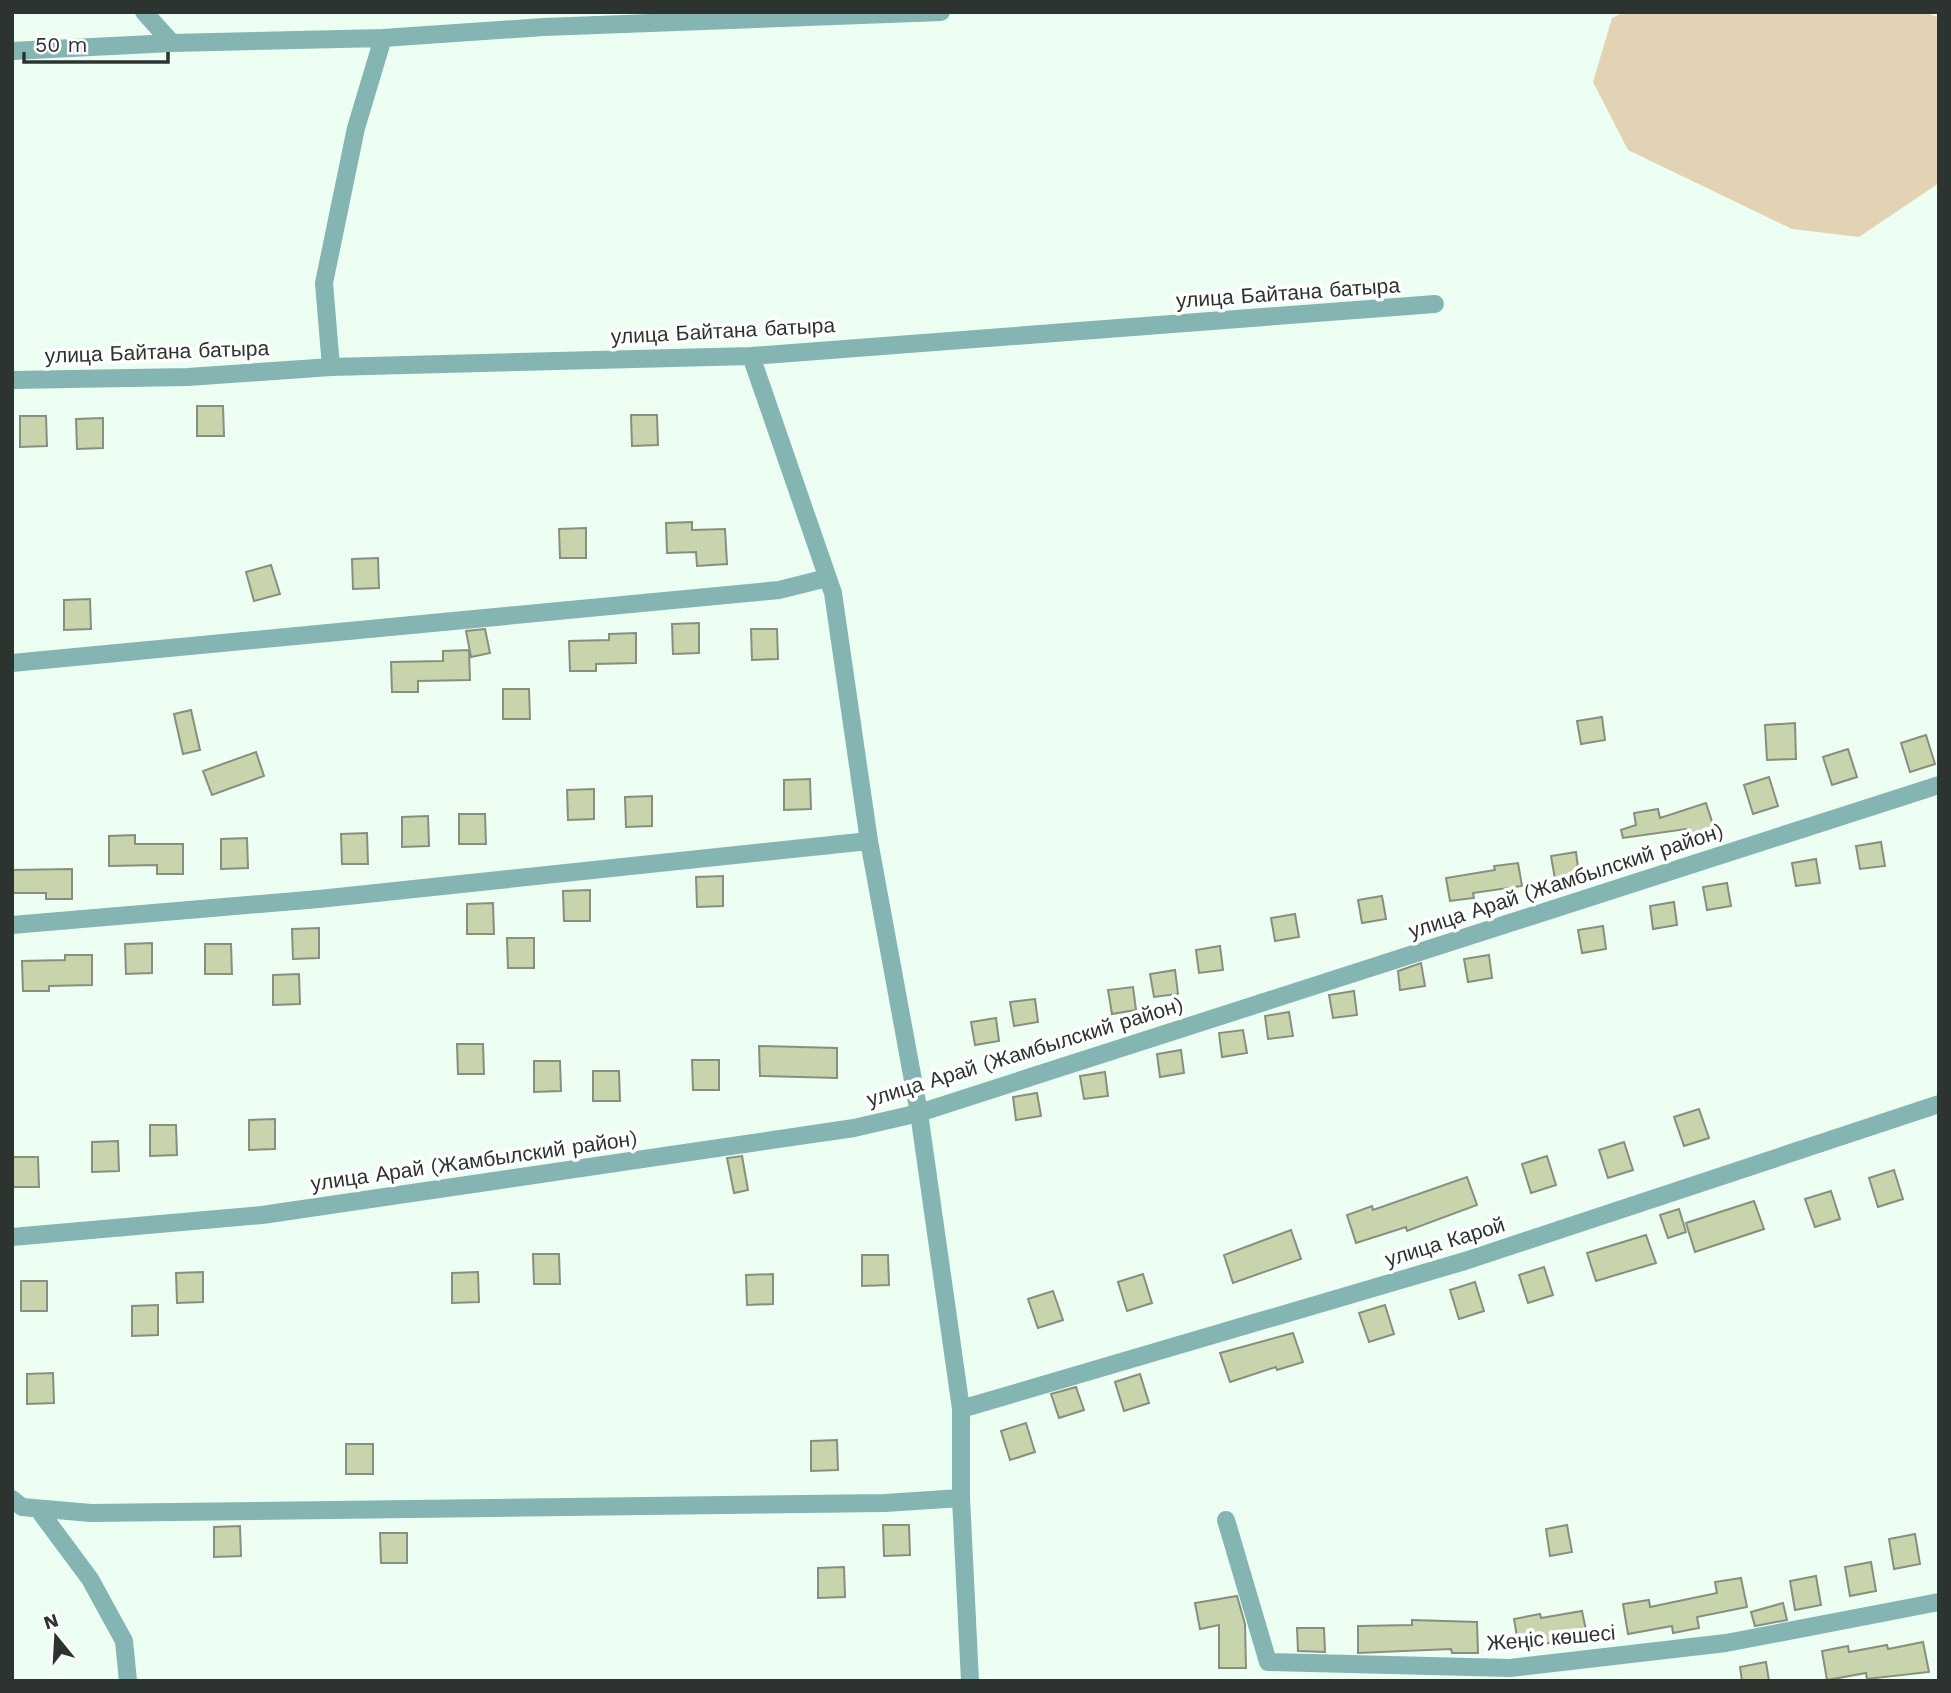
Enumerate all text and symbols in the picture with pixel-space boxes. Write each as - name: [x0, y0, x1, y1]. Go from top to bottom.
- scale bar: [24, 21, 168, 65]
- text: 50 m: [35, 32, 87, 57]
- street label: улица Байтана батыра: [1175, 272, 1401, 313]
- street label: улица Байтана батыра: [610, 312, 836, 349]
- street label: улица Байтана батыра: [44, 335, 270, 368]
- street label: улица Арай (Жамбылский район): [1405, 818, 1726, 943]
- street label: улица Арай (Жамбылский район): [864, 991, 1186, 1112]
- street label: улица Арай (Жамбылский район): [309, 1125, 639, 1196]
- street label: улица Карой: [1382, 1211, 1508, 1272]
- north arrow: [21, 1602, 91, 1672]
- text: N: [41, 1608, 61, 1634]
- street label: Жеңіс көшесі: [1485, 1619, 1616, 1656]

